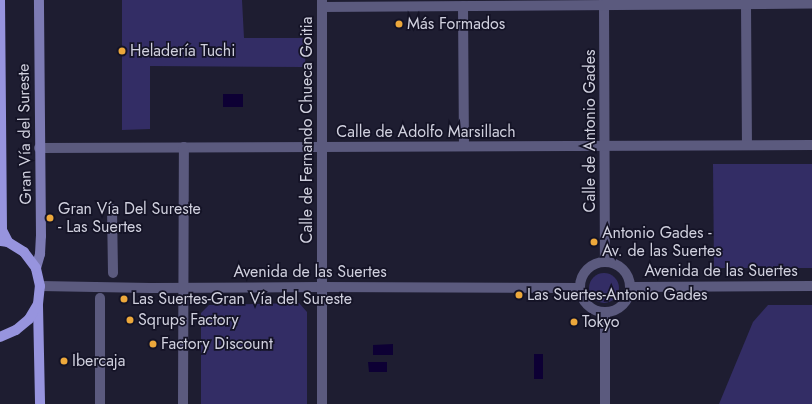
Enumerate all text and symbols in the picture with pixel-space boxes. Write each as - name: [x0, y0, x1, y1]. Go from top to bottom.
- place label: Más Formados: [407, 14, 505, 34]
- street label: Calle de Fernando Chueca Goitia: [297, 17, 317, 243]
- marker: Más Formados: [394, 19, 404, 29]
- place label: Heladería Tuchi: [130, 41, 235, 61]
- marker: Heladería Tuchi: [117, 46, 127, 56]
- street label: Calle de Antonio Gades: [580, 50, 600, 212]
- street label: Gran Vía del Sureste: [14, 63, 36, 205]
- street label: Calle de Adolfo Marsillach: [336, 122, 516, 142]
- place label: Gran Vía Del Sureste - Las Suertes: [58, 199, 201, 237]
- marker: Gran Vía Del Sureste - Las Suertes: [45, 213, 55, 223]
- place label: Antonio Gades - Av. de las Suertes: [602, 223, 722, 261]
- marker: Antonio Gades - Av. de las Suertes: [589, 237, 599, 247]
- street label: Avenida de las Suertes: [644, 261, 798, 281]
- street label: Avenida de las Suertes: [233, 262, 387, 282]
- place label: Las Suertes-Antonio Gades: [527, 285, 707, 305]
- place label: Las Suertes-Gran Vía del Sureste: [132, 289, 352, 309]
- marker: Las Suertes-Antonio Gades: [514, 290, 524, 300]
- marker: Las Suertes-Gran Vía del Sureste: [119, 294, 129, 304]
- place label: Sqrups Factory: [138, 310, 239, 330]
- place label: Tokyo: [582, 312, 619, 332]
- marker: Sqrups Factory: [125, 315, 135, 325]
- marker: Tokyo: [569, 317, 579, 327]
- place label: Factory Discount: [161, 334, 273, 354]
- marker: Factory Discount: [148, 339, 158, 349]
- place label: Ibercaja: [72, 351, 126, 371]
- marker: Ibercaja: [59, 356, 69, 366]

